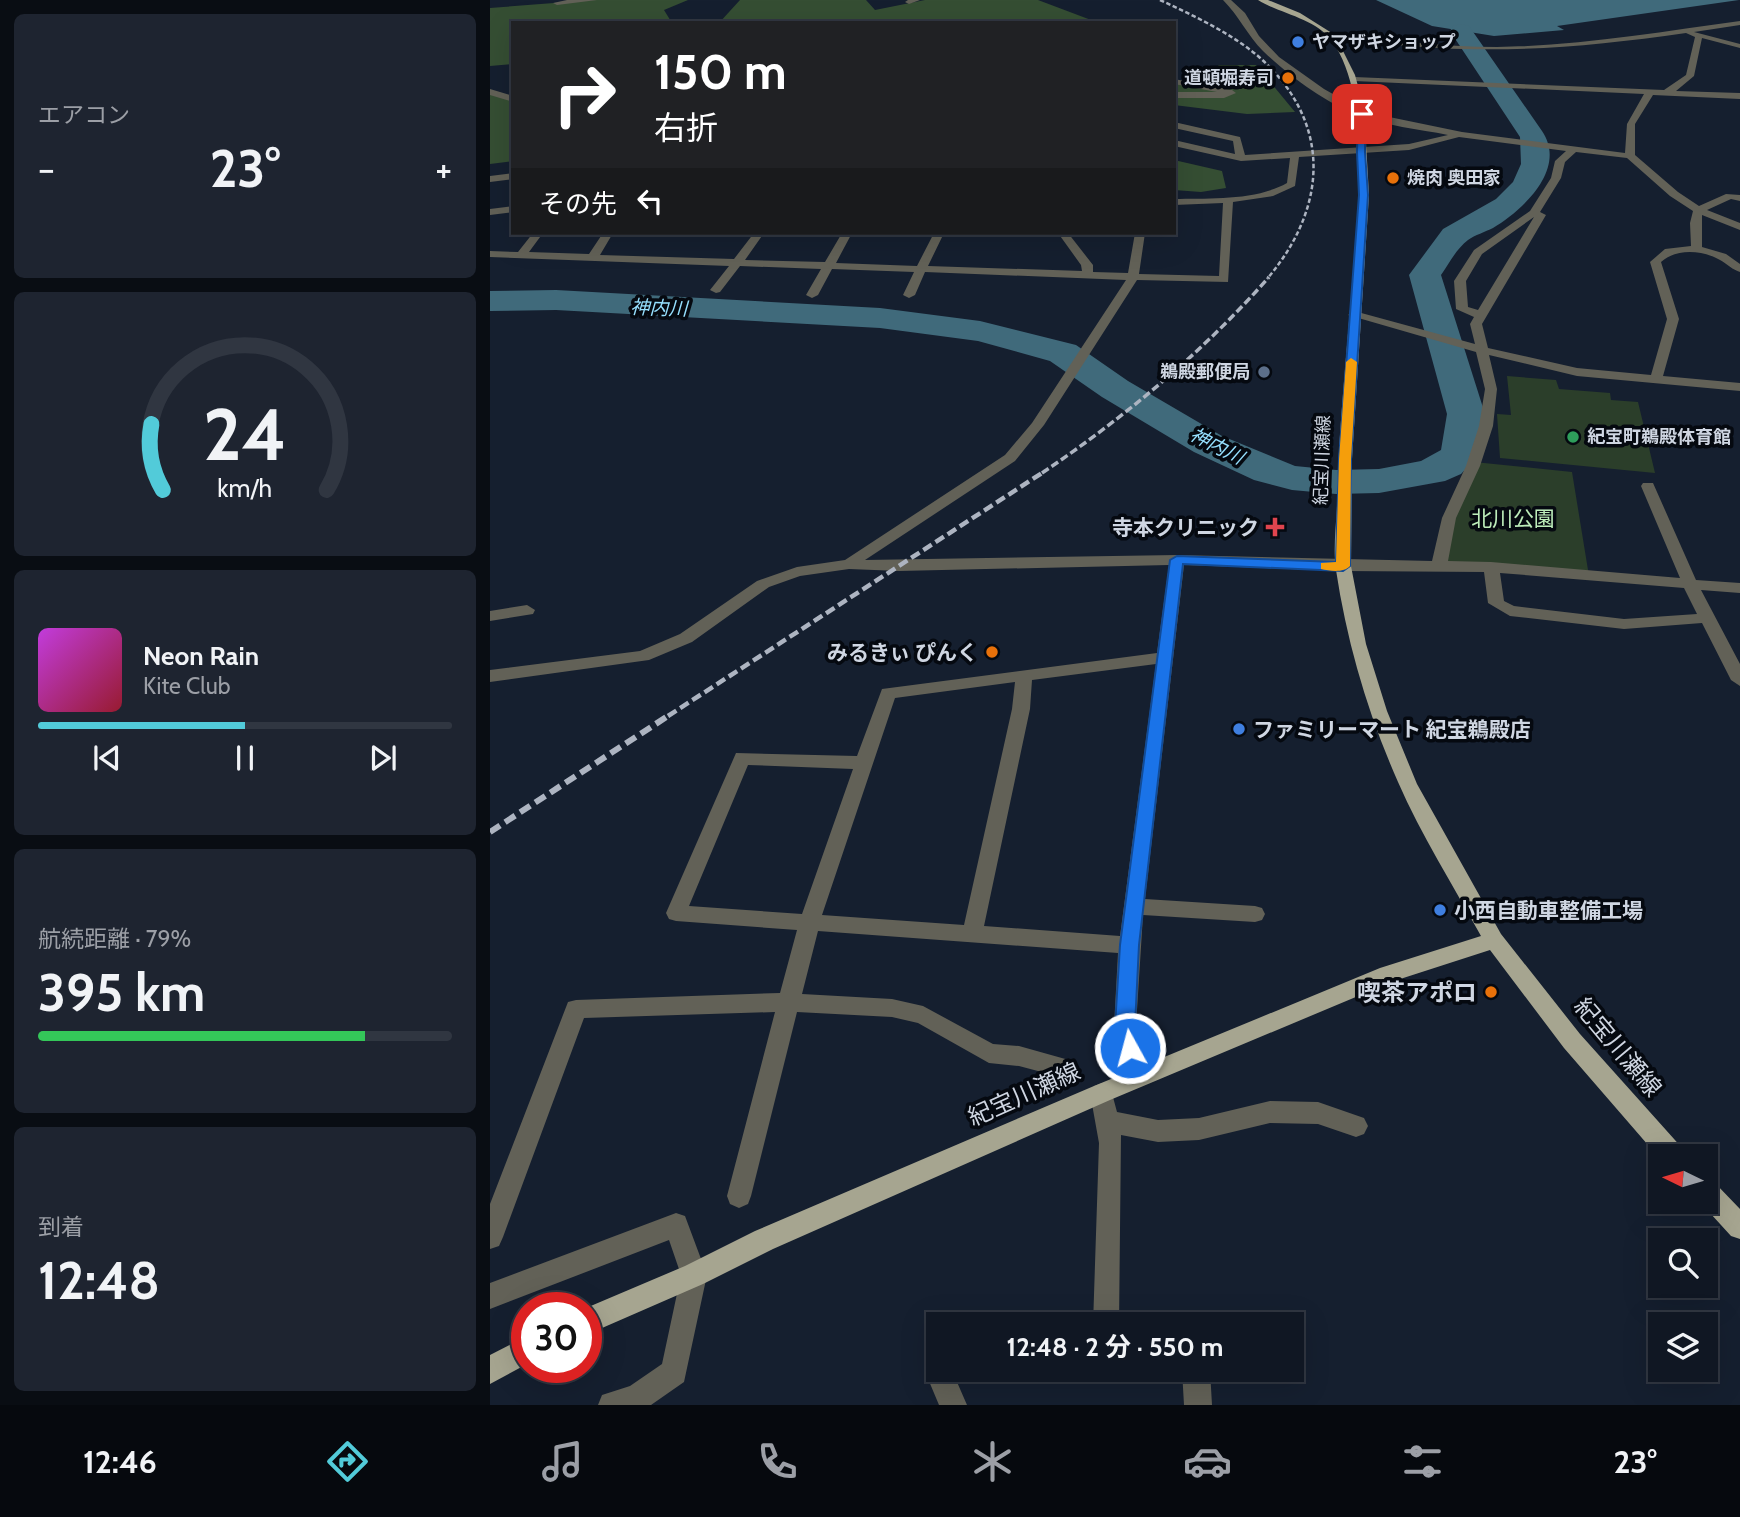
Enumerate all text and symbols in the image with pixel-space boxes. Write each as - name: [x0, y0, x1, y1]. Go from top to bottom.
- place label: ヤマザキショップ: [1312, 31, 1456, 53]
- marker: ヤマザキショップ: [1290, 34, 1306, 50]
- text: 150 m: [654, 42, 787, 101]
- icon: right: [539, 49, 630, 140]
- place label: 道頓堀寿司: [1184, 67, 1274, 89]
- marker: 道頓堀寿司: [1280, 70, 1296, 86]
- pin: [1332, 84, 1392, 144]
- icon: arrive: [1343, 95, 1381, 133]
- text: エアコン: [38, 101, 130, 129]
- text: 右折: [654, 108, 718, 147]
- text: 23°: [210, 137, 280, 200]
- text: −: [38, 145, 55, 192]
- text: +: [435, 145, 452, 192]
- place label: 焼肉 奥田家: [1407, 167, 1501, 189]
- marker: 焼肉 奥田家: [1385, 170, 1401, 186]
- icon: left: [631, 182, 669, 220]
- text: その先: [539, 188, 617, 220]
- water label: 神内川: [630, 296, 690, 321]
- place label: 鵜殿郵便局: [1160, 361, 1250, 383]
- marker: 鵜殿郵便局: [1256, 364, 1272, 380]
- text: 24: [203, 391, 287, 479]
- street label: 紀宝川瀬線: [1309, 415, 1335, 505]
- water label: 神内川: [1186, 423, 1249, 470]
- place label: 紀宝町鵜殿体育館: [1587, 426, 1731, 448]
- marker: 紀宝町鵜殿体育館: [1565, 429, 1581, 445]
- text: km/h: [218, 473, 272, 503]
- park label: 北川公園: [1471, 506, 1555, 531]
- place label: 寺本クリニック: [1112, 515, 1259, 540]
- marker: 寺本クリニック: [1265, 517, 1285, 537]
- text: Neon Rain: [143, 640, 259, 672]
- place label: みるきぃ ぴんく: [827, 640, 978, 665]
- marker: みるきぃ ぴんく: [984, 644, 1000, 660]
- text: Kite Club: [143, 672, 230, 700]
- place label: ファミリーマート 紀宝鵜殿店: [1253, 717, 1531, 742]
- marker: ファミリーマート 紀宝鵜殿店: [1231, 721, 1247, 737]
- icon: previous: [88, 739, 126, 777]
- icon: pause: [226, 739, 264, 777]
- icon: next: [364, 739, 402, 777]
- place label: 小西自動車整備工場: [1454, 898, 1643, 923]
- marker: 小西自動車整備工場: [1432, 902, 1448, 918]
- text: 航続距離 · 79%: [38, 925, 191, 953]
- text: 395 km: [38, 961, 205, 1024]
- place label: 喫茶アポロ: [1357, 978, 1477, 1007]
- marker: 喫茶アポロ: [1483, 984, 1499, 1000]
- street label: 紀宝川瀬線: [1568, 992, 1668, 1102]
- position arrow: [1093, 1011, 1167, 1085]
- street label: 紀宝川瀬線: [963, 1056, 1085, 1132]
- north arrow: [1648, 1144, 1718, 1214]
- map controls: [1648, 1144, 1718, 1382]
- text: 到着: [38, 1213, 84, 1241]
- button: search: [1648, 1228, 1718, 1298]
- text: 12:48: [38, 1249, 160, 1312]
- speed limit sign: 30: [511, 1292, 602, 1383]
- button: layers: [1648, 1312, 1718, 1382]
- text: 12:48 · 2 分 · 550 m: [1007, 1331, 1223, 1363]
- icon: directions: [323, 1437, 372, 1486]
- icon: music: [538, 1437, 587, 1486]
- icon: phone: [753, 1437, 802, 1486]
- icon: climate: [968, 1437, 1017, 1486]
- icon: car: [1183, 1437, 1232, 1486]
- icon: filters: [1398, 1437, 1447, 1486]
- text: 12:46: [83, 1442, 157, 1481]
- text: 23°: [1613, 1442, 1657, 1481]

